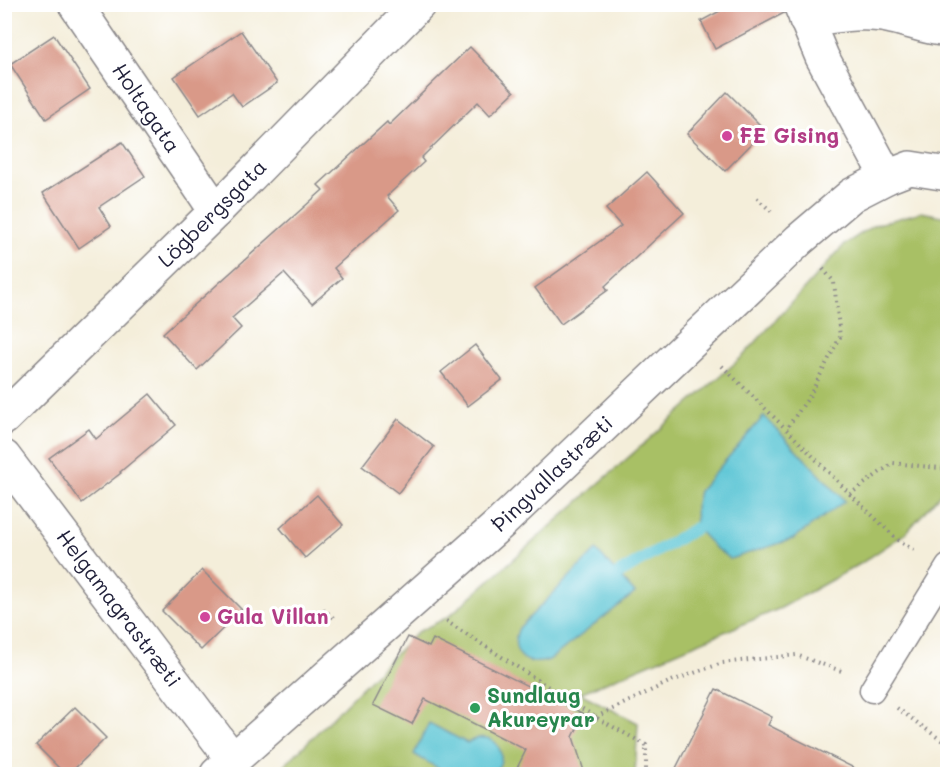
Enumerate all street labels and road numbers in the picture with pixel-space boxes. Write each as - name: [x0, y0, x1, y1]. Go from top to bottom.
- street label: Holtagata: [107, 57, 187, 157]
- street label: Lögbergsgata: [151, 153, 271, 272]
- street label: Þingvallastræti: [485, 409, 618, 537]
- street label: Helgamagrastræti: [51, 523, 188, 692]

